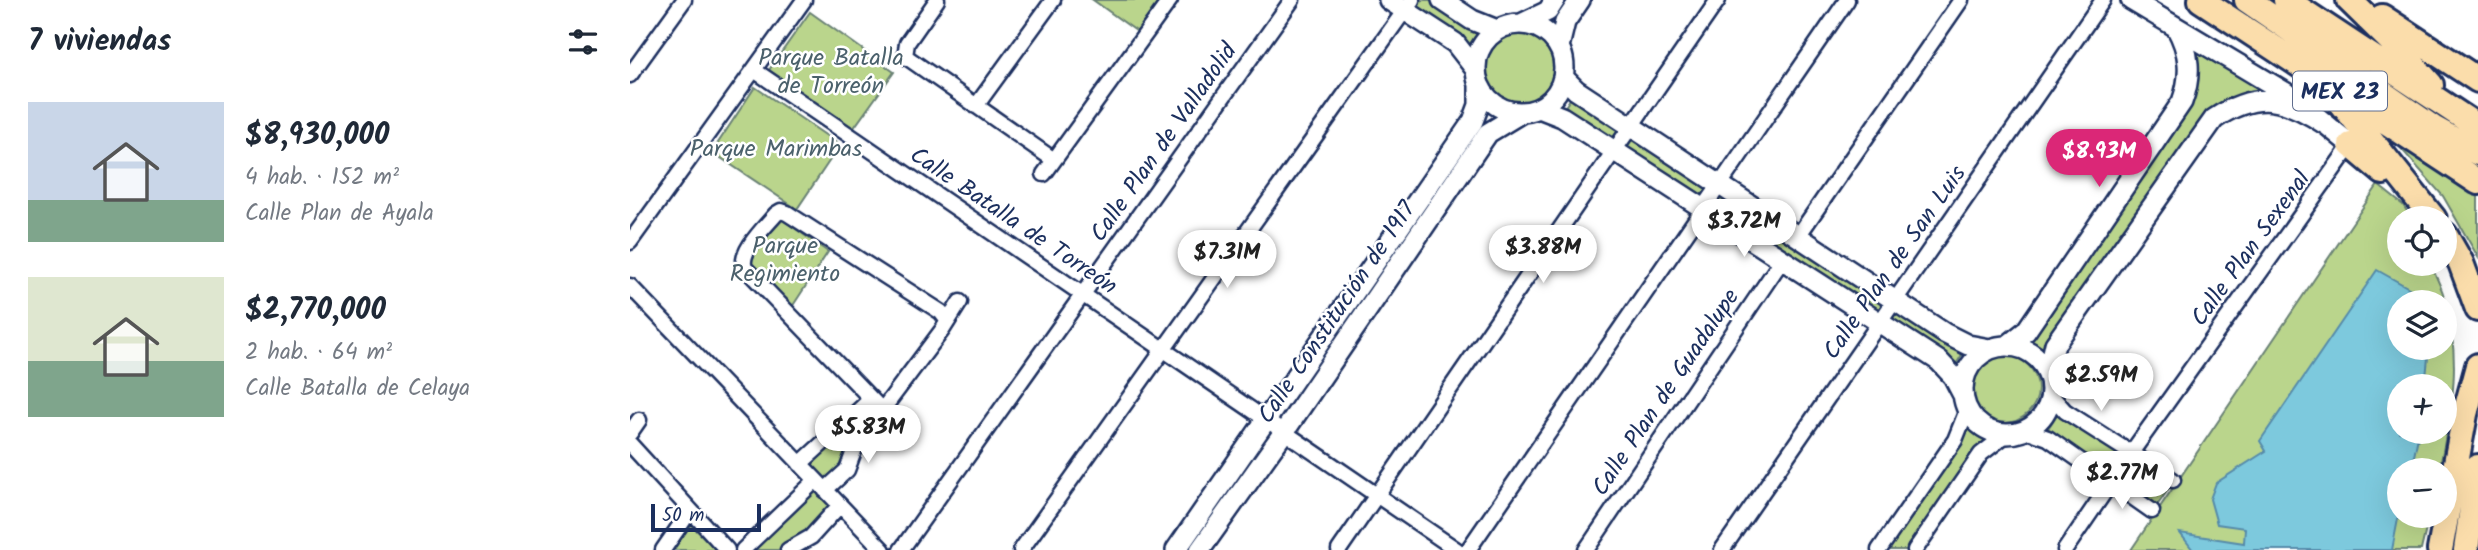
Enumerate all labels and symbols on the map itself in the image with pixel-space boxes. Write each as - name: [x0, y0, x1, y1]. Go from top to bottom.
- street label: Calle Plan de Valladolid: [1080, 34, 1249, 251]
- park label: Parque Batalla de Torreón: [758, 39, 904, 106]
- road number: MEX 23: [2293, 72, 2387, 110]
- park label: Parque Marimbas: [690, 130, 862, 169]
- pin: $8.93M: [2042, 130, 2156, 189]
- street label: Calle Batalla de Torreón: [901, 137, 1125, 306]
- street label: Calle Plan de San Luis: [1813, 158, 1977, 368]
- street label: Calle Plan Sexenal: [2181, 163, 2321, 335]
- street label: Calle Constitución de 1917: [1248, 193, 1427, 432]
- pin: $3.72M: [1687, 200, 1801, 259]
- pin: $3.88M: [1486, 226, 1600, 285]
- park label: Parque Regimiento: [730, 227, 840, 294]
- pin: $7.31M: [1170, 230, 1284, 290]
- street label: Calle Plan de Guadalupe: [1582, 281, 1751, 505]
- pin: $2.59M: [2044, 354, 2158, 413]
- pin: $5.83M: [811, 406, 925, 465]
- pin: $2.77M: [2065, 452, 2179, 511]
- scale bar: [651, 501, 761, 533]

